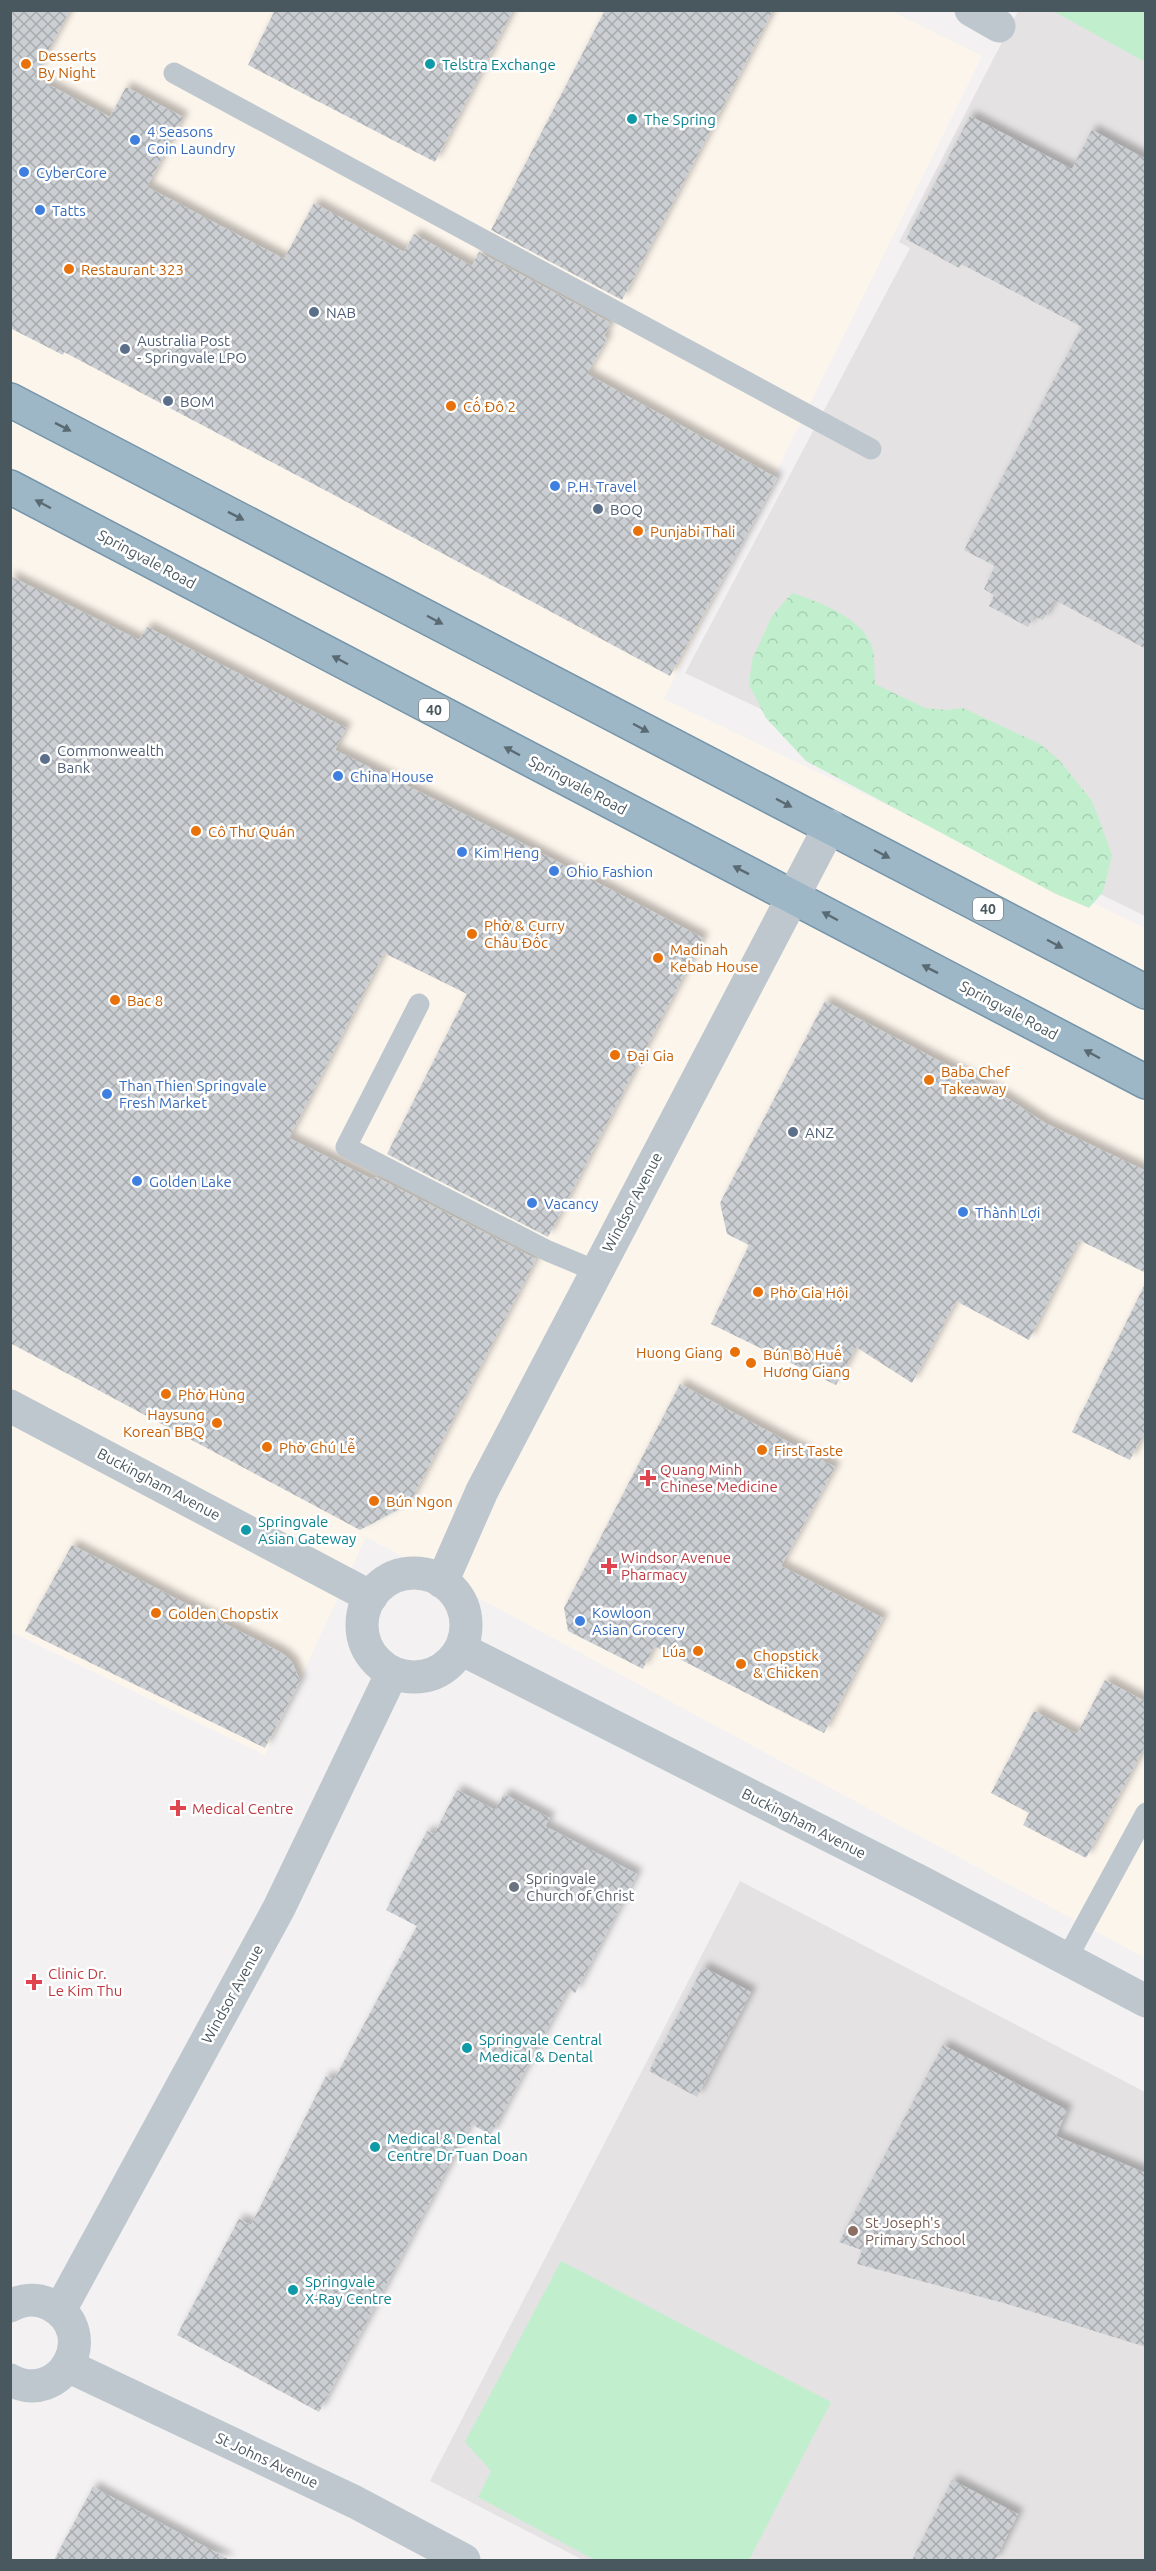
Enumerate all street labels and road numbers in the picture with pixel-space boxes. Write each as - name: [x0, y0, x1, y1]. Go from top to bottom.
- street label: Springvale Road: [95, 526, 199, 592]
- road number: 40: [419, 699, 449, 721]
- street label: Springvale Road: [526, 752, 630, 818]
- road number: 40: [973, 898, 1003, 920]
- street label: Springvale Road: [957, 977, 1061, 1043]
- street label: Windsor Avenue: [599, 1149, 665, 1255]
- street label: Buckingham Avenue: [95, 1444, 223, 1524]
- street label: Buckingham Avenue: [739, 1784, 869, 1862]
- street label: Windsor Avenue: [198, 1942, 266, 2046]
- street label: St Johns Avenue: [213, 2429, 321, 2491]

